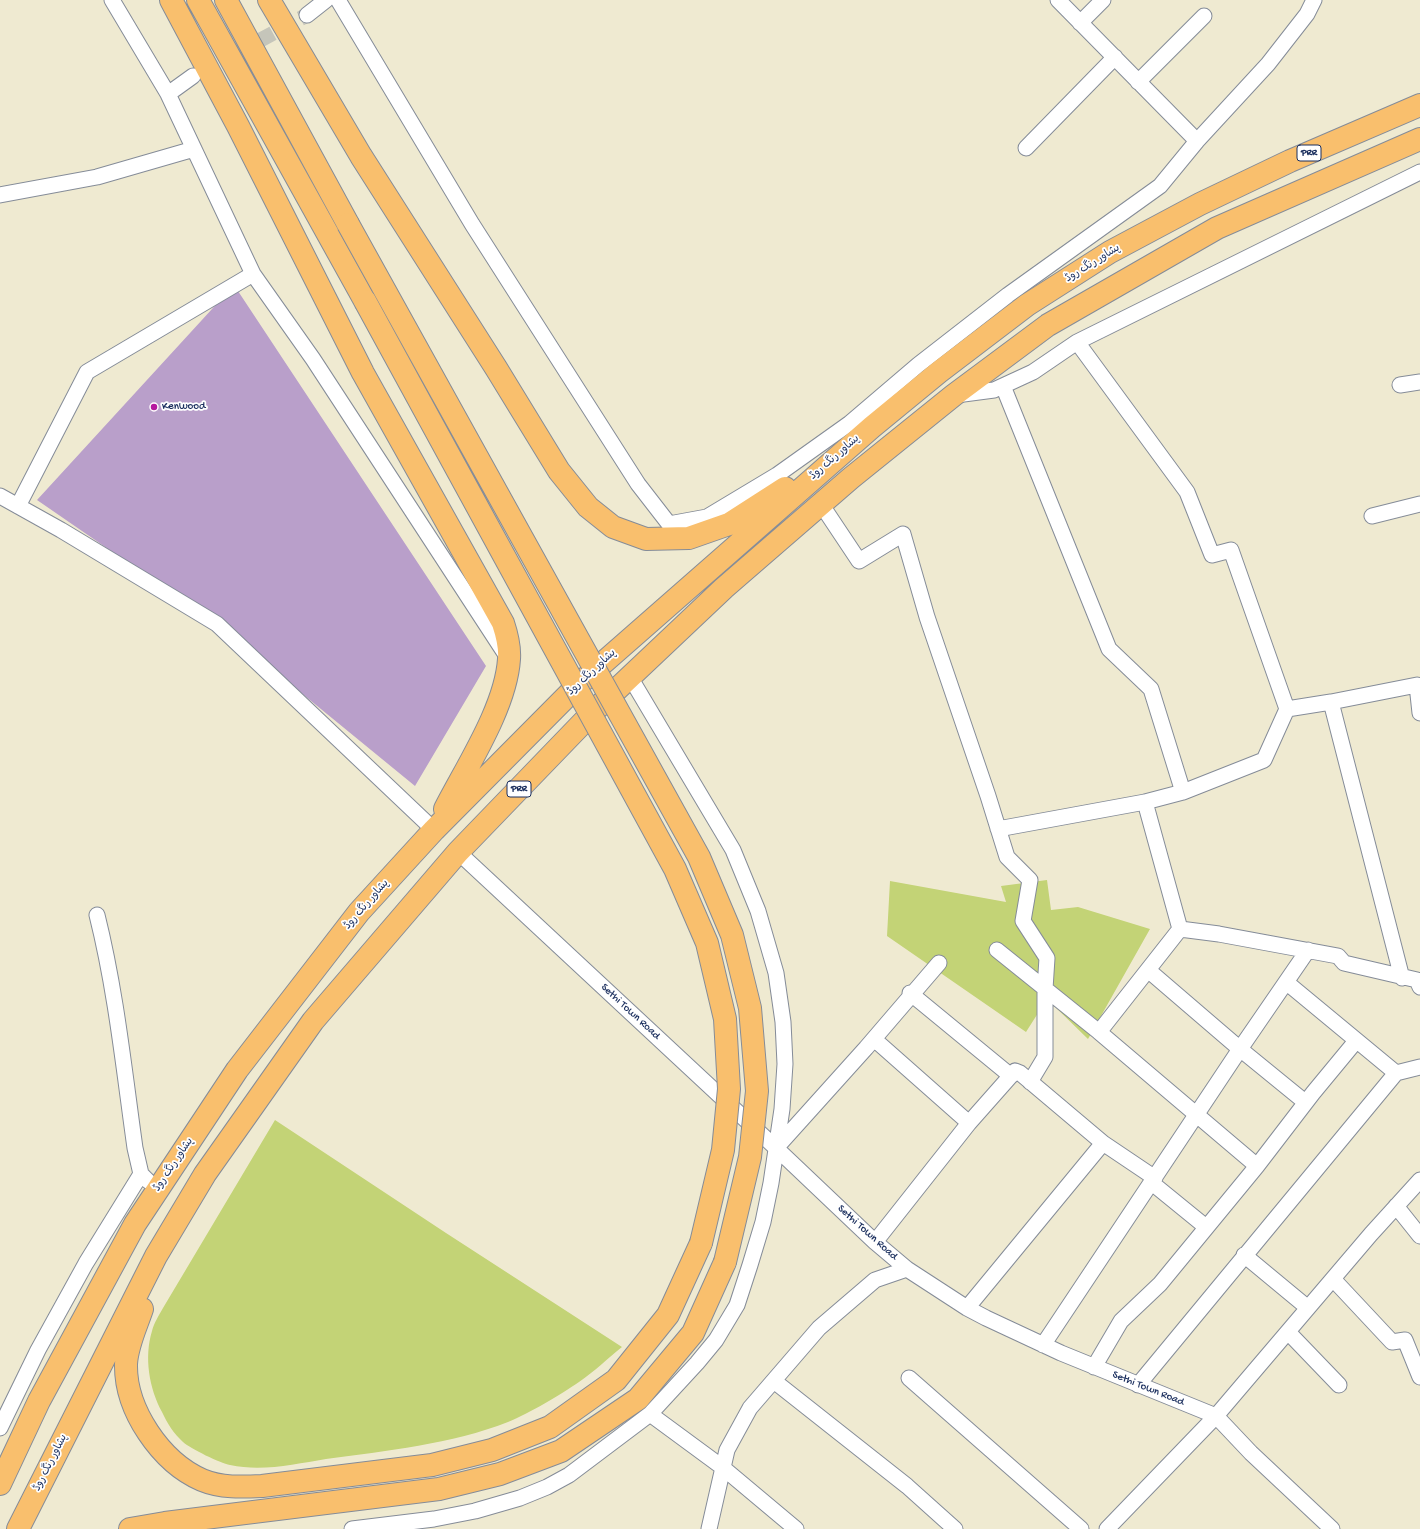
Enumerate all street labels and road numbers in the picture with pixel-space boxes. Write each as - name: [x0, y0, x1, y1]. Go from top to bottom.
- road number: PRR: [1297, 145, 1321, 161]
- street label: پشاور رنگ روڈ: [1063, 242, 1123, 286]
- street label: پشاور رنگ روڈ: [807, 433, 863, 483]
- street label: پشاور رنگ روڈ: [565, 647, 619, 699]
- road number: PRR: [507, 781, 531, 797]
- street label: پشاور رنگ روڈ: [342, 877, 392, 933]
- street label: Sethi Town Road: [598, 981, 662, 1043]
- street label: پشاور رنگ روڈ: [151, 1136, 197, 1194]
- street label: Sethi Town Road: [834, 1203, 900, 1263]
- street label: Sethi Town Road: [1110, 1369, 1186, 1409]
- street label: پشاور رنگ روڈ: [31, 1432, 71, 1494]

